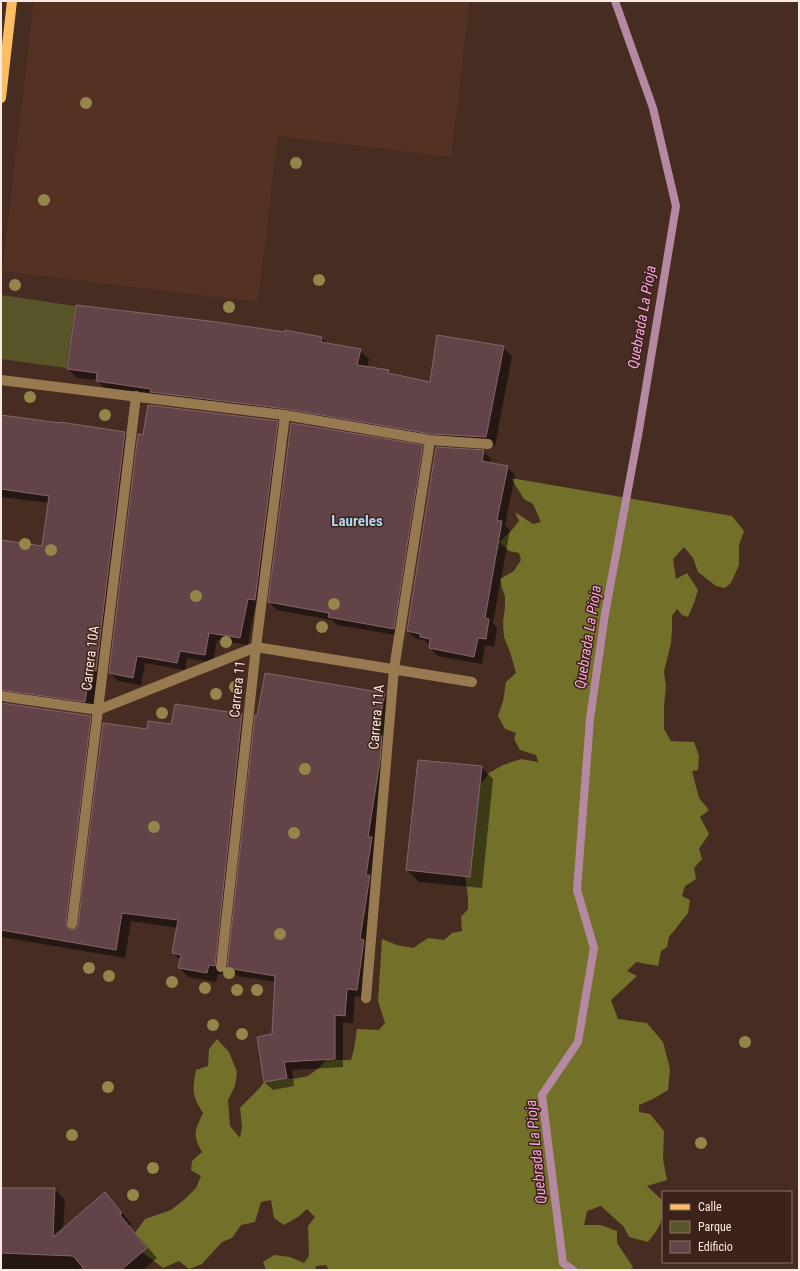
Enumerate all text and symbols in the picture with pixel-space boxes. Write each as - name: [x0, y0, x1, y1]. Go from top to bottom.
- water label: Quebrada La Pioja: [624, 264, 660, 370]
- district label: Laureles: [331, 512, 383, 530]
- water label: Quebrada La Pioja: [571, 584, 605, 690]
- street label: Carrera 10A: [78, 625, 102, 691]
- street label: Carrera 11: [226, 660, 248, 718]
- street label: Carrera 11A: [365, 684, 387, 750]
- water label: Quebrada La Pioja: [522, 1099, 550, 1205]
- legend: [662, 1191, 792, 1263]
- text: Calle: [698, 1200, 722, 1214]
- text: Parque: [698, 1220, 732, 1234]
- text: Edificio: [698, 1240, 733, 1254]

